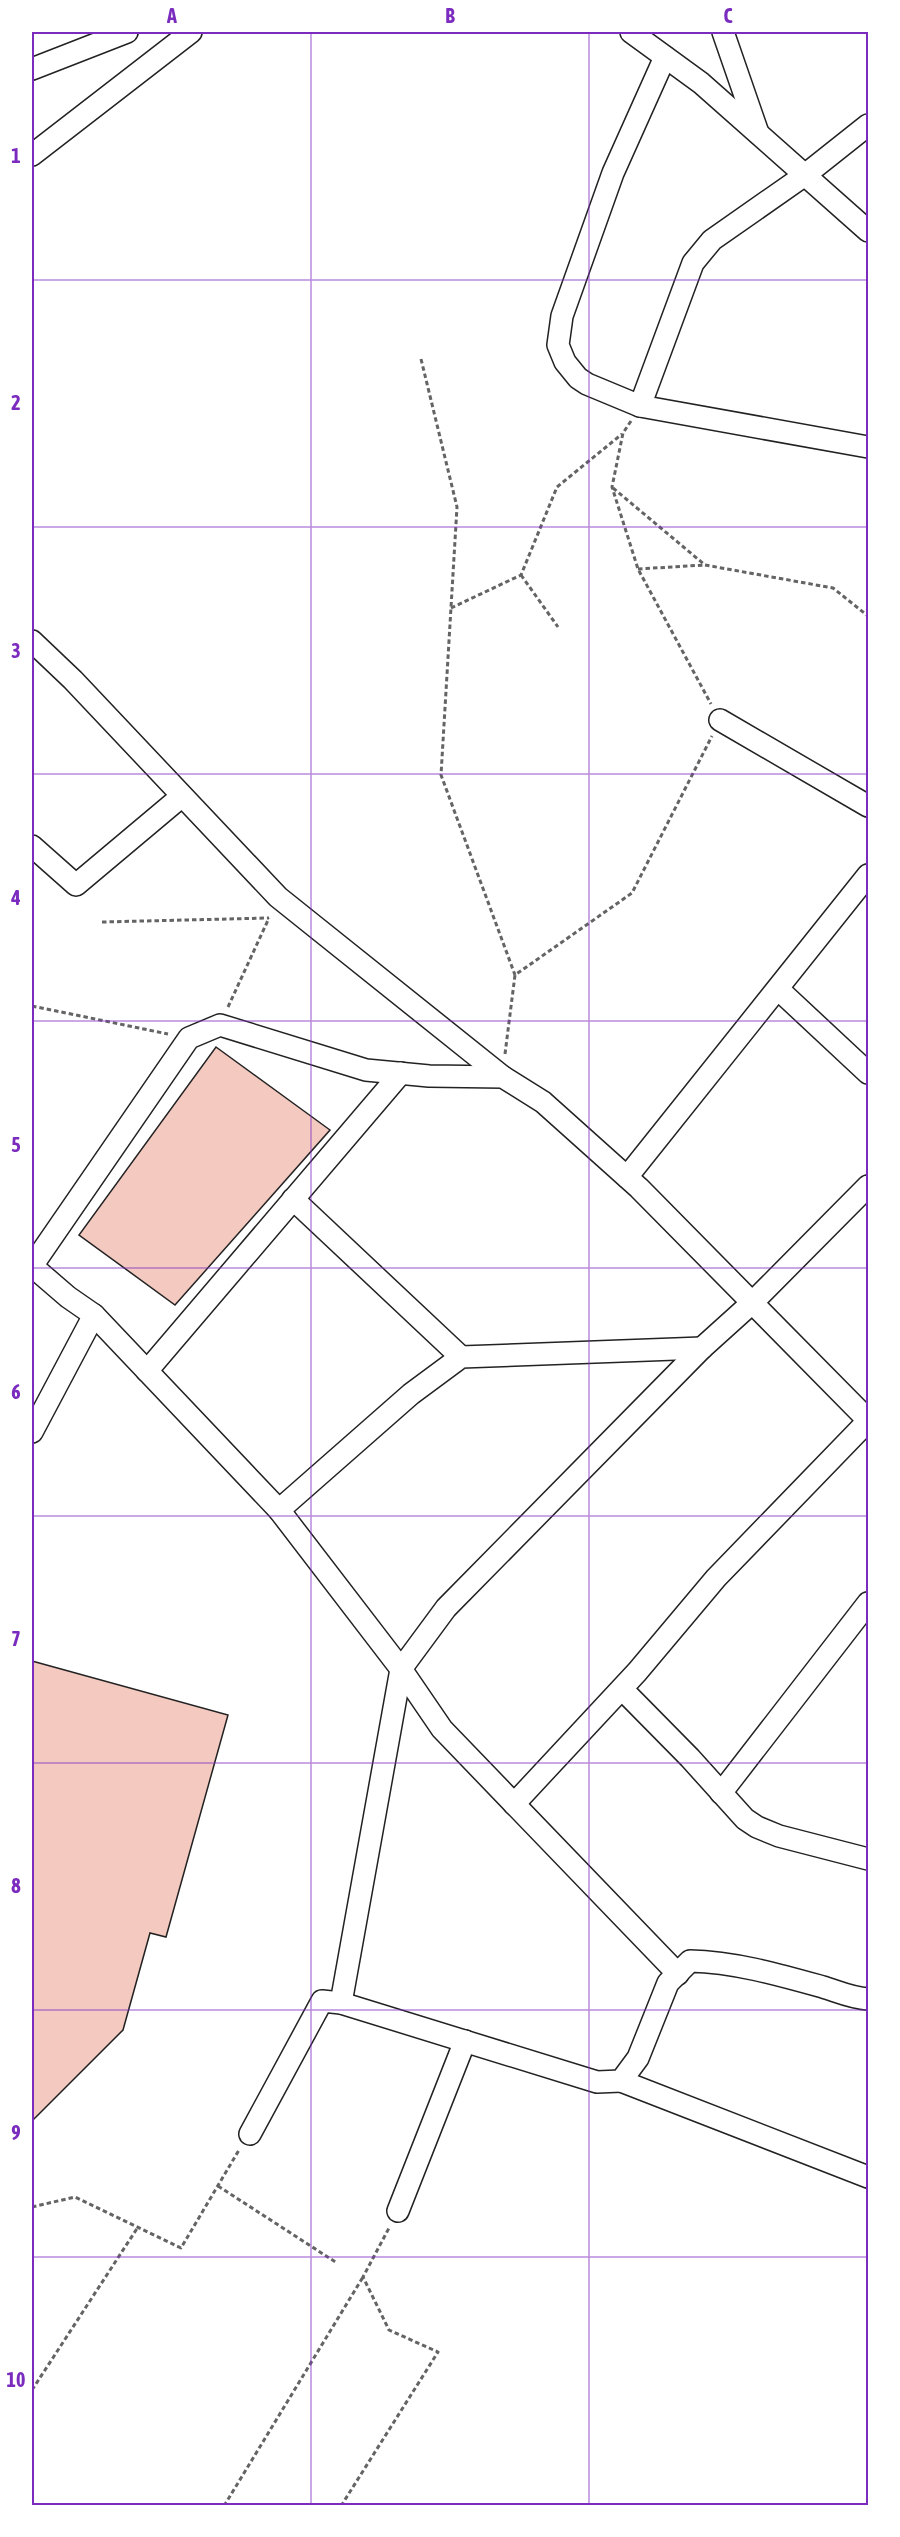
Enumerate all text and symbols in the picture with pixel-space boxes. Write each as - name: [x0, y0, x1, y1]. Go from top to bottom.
- text: A: [166, 4, 177, 27]
- text: B: [445, 4, 455, 27]
- text: C: [724, 4, 733, 27]
- text: 1: [11, 144, 21, 167]
- text: 2: [11, 391, 21, 414]
- text: 3: [11, 639, 21, 662]
- text: 4: [10, 886, 21, 909]
- text: 5: [11, 1133, 21, 1156]
- text: 6: [11, 1380, 21, 1403]
- text: 7: [11, 1627, 21, 1650]
- text: 8: [11, 1874, 21, 1897]
- text: 9: [11, 2121, 21, 2144]
- text: 10: [7, 2368, 25, 2391]

